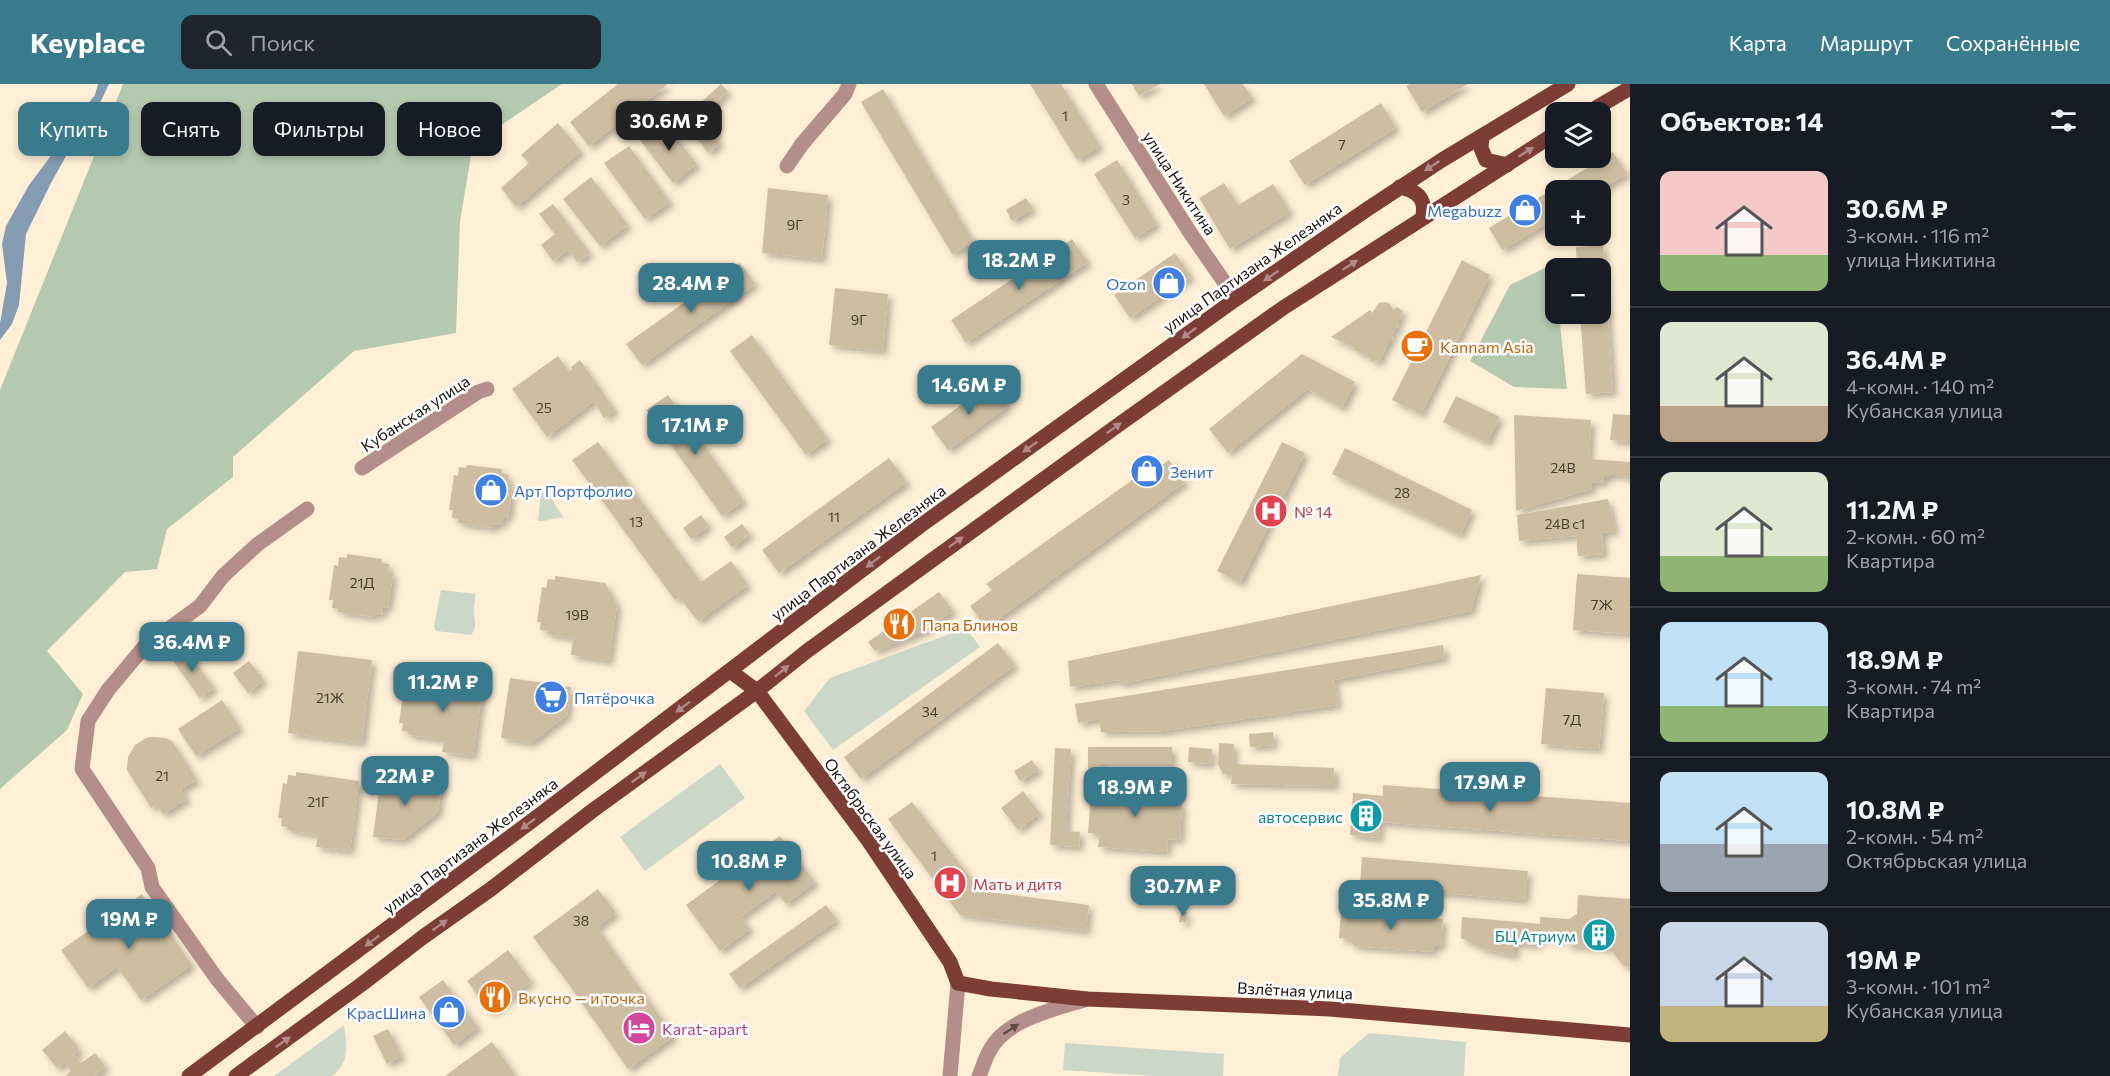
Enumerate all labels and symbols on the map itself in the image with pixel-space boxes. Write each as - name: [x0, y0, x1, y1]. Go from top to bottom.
- pin: 30.6M ₽: [614, 101, 724, 152]
- house number: 1: [1062, 107, 1068, 124]
- street label: улица Никитина: [1139, 128, 1221, 238]
- house number: 7: [1338, 136, 1346, 153]
- one-way arrow: [1518, 146, 1534, 157]
- one-way arrow: [1424, 161, 1440, 172]
- house number: 3: [1122, 191, 1130, 208]
- shop icon: Megabuzz: [1507, 192, 1543, 228]
- street label: улица Партизана Железняка: [1159, 198, 1345, 336]
- place label: Megabuzz: [1427, 201, 1502, 220]
- house number: 9Г: [787, 216, 803, 233]
- pin: 18.2M ₽: [964, 240, 1074, 291]
- one-way arrow: [1341, 259, 1358, 270]
- pin: 28.4M ₽: [636, 263, 746, 314]
- shop icon: Ozon: [1151, 265, 1187, 301]
- one-way arrow: [1263, 270, 1279, 282]
- place label: Ozon: [1106, 274, 1146, 293]
- house number: 9Г: [851, 311, 867, 328]
- one-way arrow: [1181, 327, 1196, 339]
- cafe icon: Kannam Asia: [1399, 328, 1435, 364]
- place label: Kannam Asia: [1440, 337, 1534, 356]
- pin: 14.6M ₽: [914, 365, 1024, 416]
- street label: Кубанская улица: [357, 371, 473, 455]
- house number: 25: [536, 399, 552, 416]
- pin: 17.1M ₽: [640, 405, 750, 456]
- one-way arrow: [1106, 422, 1122, 434]
- one-way arrow: [1023, 441, 1039, 453]
- shop icon: Зенит: [1129, 453, 1165, 489]
- house number: 24В: [1551, 459, 1575, 476]
- place label: Зенит: [1170, 462, 1214, 481]
- shop icon: Арт Портфолио: [473, 472, 509, 508]
- street label: улица Партизана Железняка: [767, 480, 949, 624]
- place label: Арт Портфолио: [514, 481, 633, 500]
- house number: 28: [1394, 484, 1410, 501]
- hospital icon: № 14: [1253, 493, 1289, 529]
- place label: № 14: [1294, 502, 1333, 521]
- house number: 11: [828, 508, 840, 525]
- house number: 13: [629, 513, 643, 530]
- house number: 24В с1: [1545, 515, 1585, 532]
- one-way arrow: [949, 537, 964, 549]
- one-way arrow: [865, 556, 881, 568]
- house number: 21Д: [350, 574, 374, 591]
- house number: 7Ж: [1591, 596, 1613, 613]
- house number: 19В: [565, 606, 589, 623]
- restaurant icon: Папа Блинов: [881, 606, 917, 642]
- place label: Папа Блинов: [922, 615, 1018, 634]
- pin: 36.4M ₽: [137, 622, 247, 673]
- pin: 11.2M ₽: [388, 662, 498, 713]
- one-way arrow: [774, 665, 789, 678]
- supermarket icon: Пятёрочка: [533, 679, 569, 715]
- place label: Пятёрочка: [574, 688, 654, 707]
- house number: 21Ж: [316, 689, 345, 706]
- one-way arrow: [675, 700, 691, 713]
- house number: 34: [922, 703, 939, 720]
- house number: 7Д: [1563, 711, 1581, 728]
- street label: Октябрьская улица: [821, 754, 921, 882]
- pin: 22M ₽: [363, 756, 447, 807]
- pin: 17.9M ₽: [1435, 762, 1545, 813]
- house number: 21: [155, 767, 169, 784]
- pin: 18.9M ₽: [1080, 767, 1190, 818]
- one-way arrow: [632, 771, 647, 783]
- street label: улица Партизана Железняка: [379, 773, 561, 917]
- house number: 21Г: [307, 793, 329, 810]
- building icon: автосервис: [1348, 798, 1384, 834]
- place label: автосервис: [1258, 807, 1343, 826]
- one-way arrow: [520, 818, 535, 830]
- pin: 10.8M ₽: [694, 841, 804, 892]
- house number: 1: [931, 847, 937, 864]
- hospital icon: Мать и дитя: [932, 865, 968, 901]
- pin: 30.7M ₽: [1128, 866, 1238, 917]
- place label: Мать и дитя: [973, 874, 1062, 893]
- pin: 35.8M ₽: [1336, 880, 1446, 931]
- pin: 19M ₽: [87, 899, 171, 950]
- house number: 38: [573, 912, 589, 929]
- building icon: БЦ Атриум: [1581, 917, 1617, 953]
- one-way arrow: [431, 919, 447, 931]
- place label: БЦ Атриум: [1495, 926, 1576, 945]
- one-way arrow: [364, 935, 379, 947]
- street label: Взлётная улица: [1237, 977, 1353, 1003]
- restaurant icon: Вкусно — и точка: [477, 979, 513, 1015]
- place label: Вкусно — и точка: [518, 988, 645, 1007]
- shop icon: КрасШина: [431, 994, 467, 1030]
- place label: КрасШина: [346, 1003, 426, 1022]
- hotel icon: Karat-apart: [621, 1010, 657, 1046]
- place label: Karat-apart: [662, 1019, 749, 1038]
- one-way arrow: [1003, 1023, 1019, 1035]
- one-way arrow: [276, 1036, 291, 1048]

